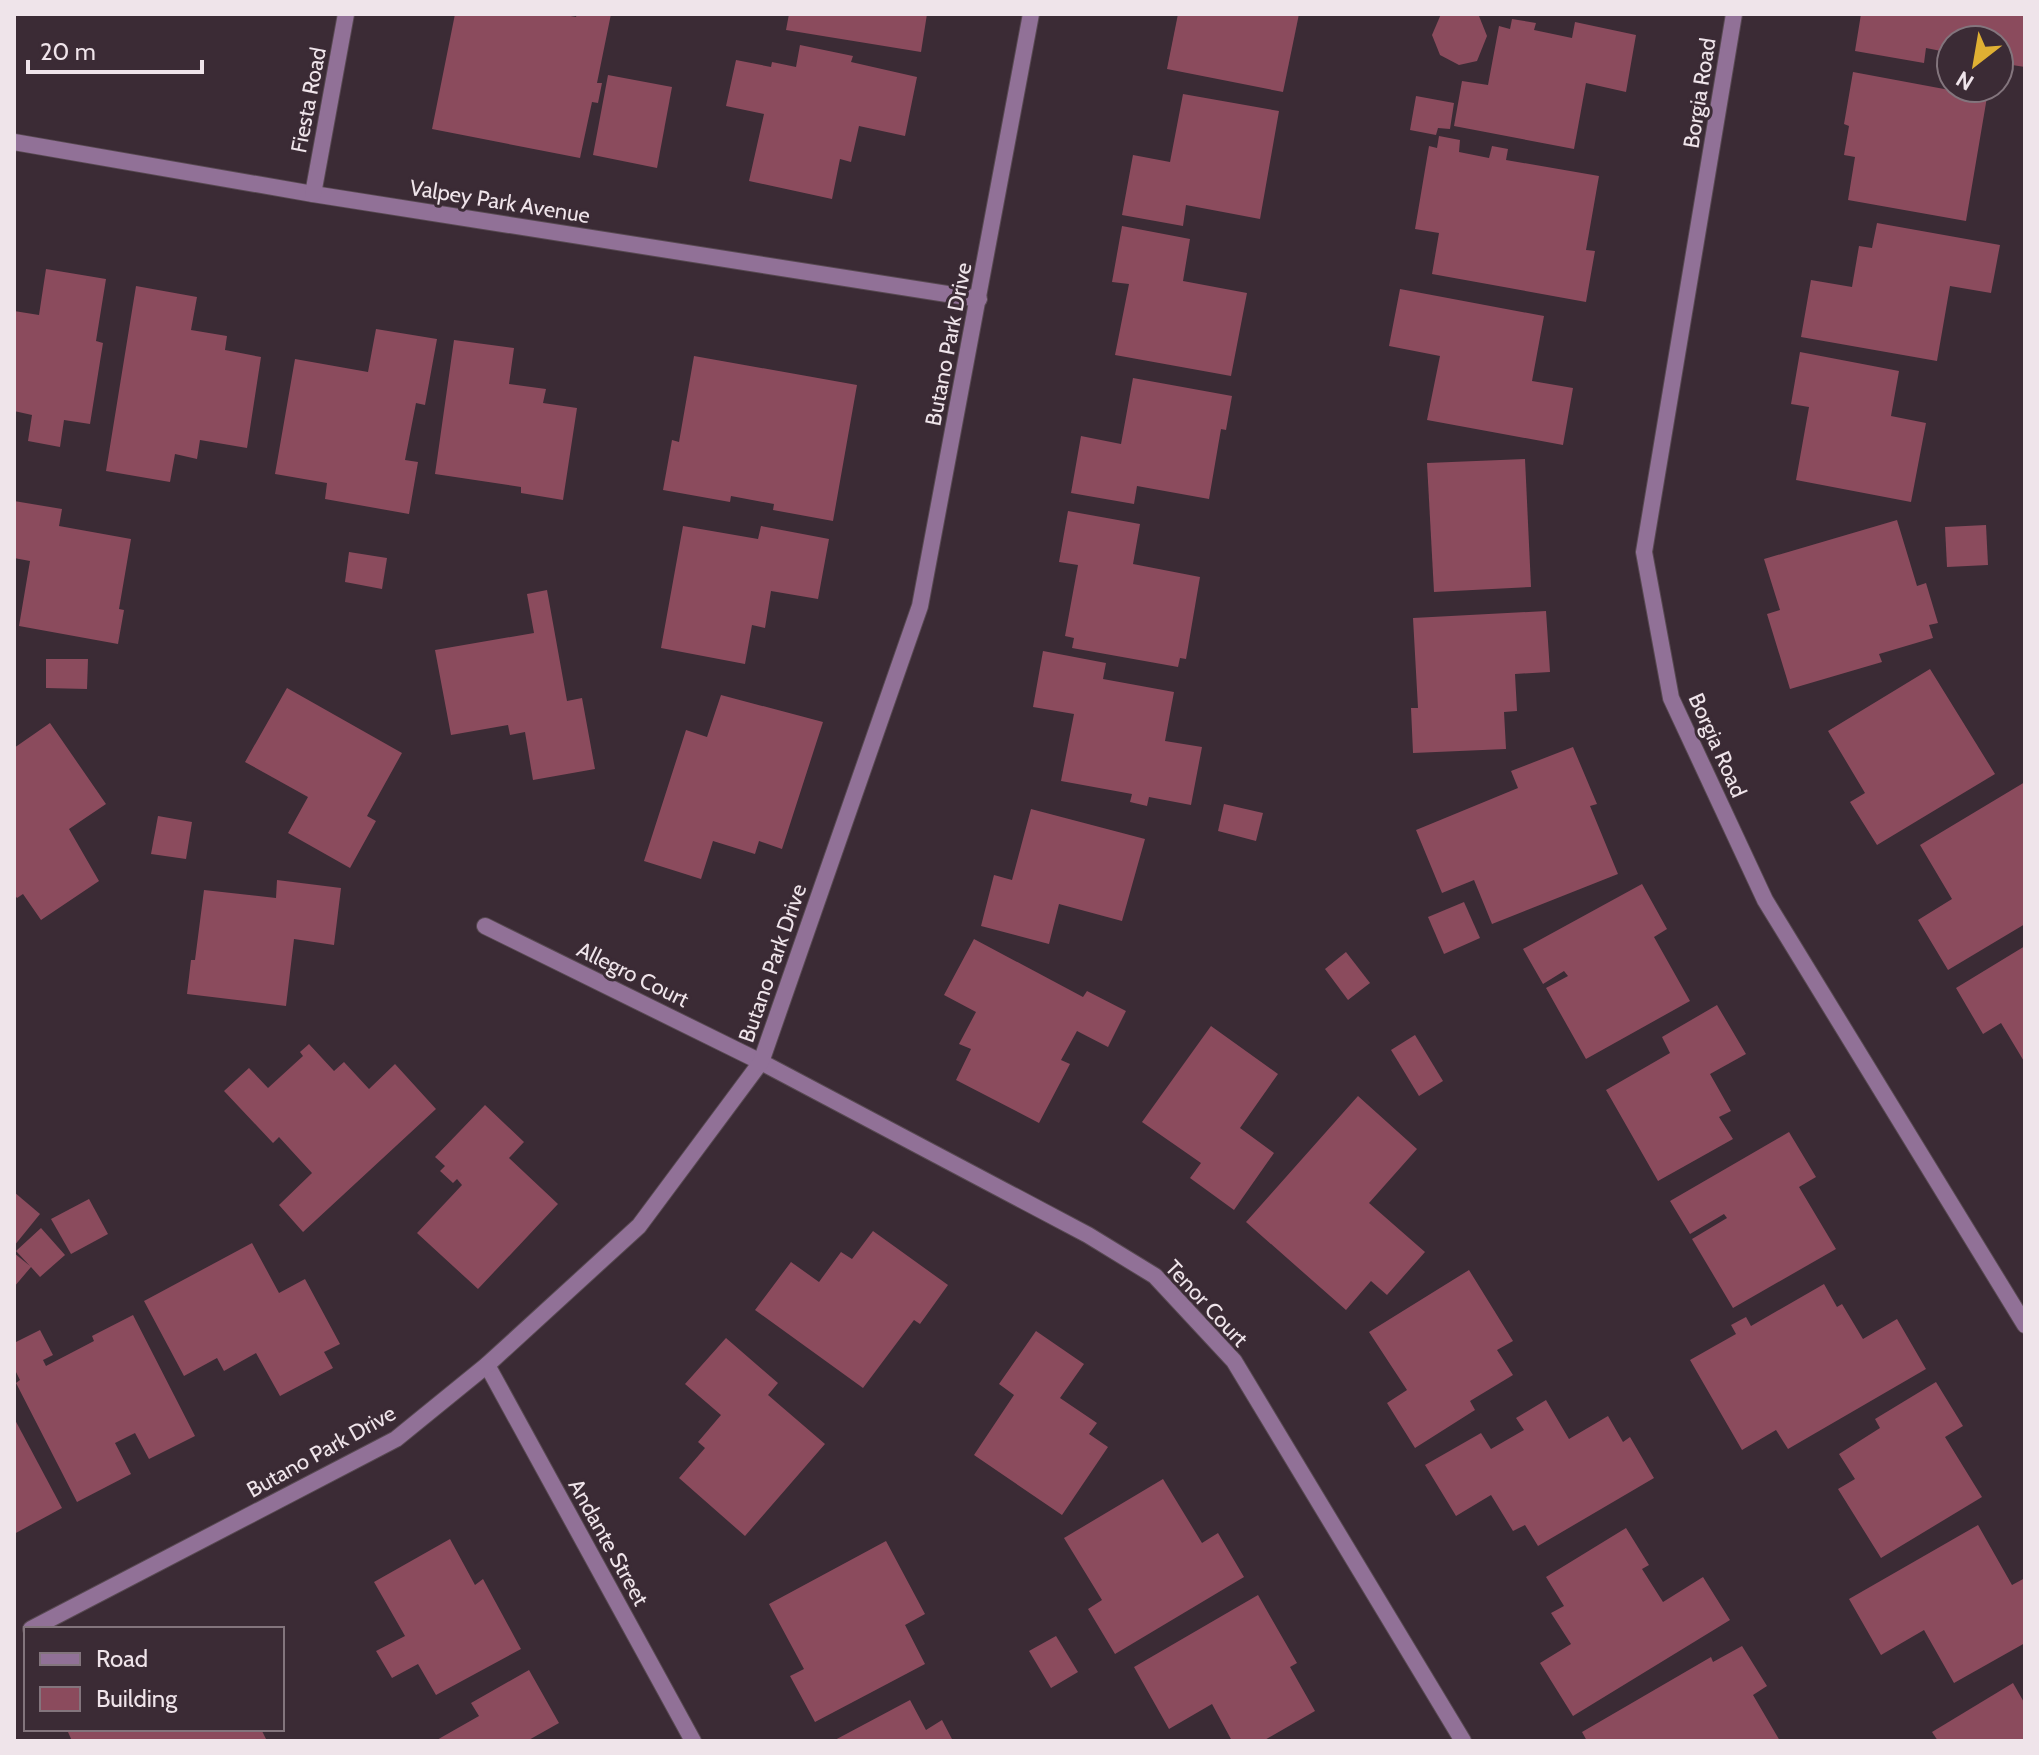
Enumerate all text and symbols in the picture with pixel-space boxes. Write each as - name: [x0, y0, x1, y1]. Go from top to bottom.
- scale bar: [28, 24, 202, 74]
- north arrow: [1935, 24, 2015, 104]
- street label: Borgia Road: [1677, 36, 1722, 150]
- text: 20 m: [40, 37, 96, 66]
- street label: Fiesta Road: [285, 45, 332, 155]
- text: N: [1951, 65, 1979, 96]
- street label: Valpey Park Avenue: [408, 174, 592, 229]
- street label: Butano Park Drive: [919, 260, 978, 428]
- street label: Borgia Road: [1683, 689, 1753, 802]
- street label: Butano Park Drive: [733, 880, 812, 1046]
- street label: Allegro Court: [573, 936, 694, 1013]
- street label: Tenor Court: [1160, 1254, 1254, 1353]
- street label: Butano Park Drive: [242, 1399, 400, 1503]
- street label: Andante Street: [563, 1474, 655, 1611]
- legend: [24, 1627, 284, 1731]
- text: Road: [96, 1644, 148, 1673]
- text: Building: [96, 1684, 178, 1713]

